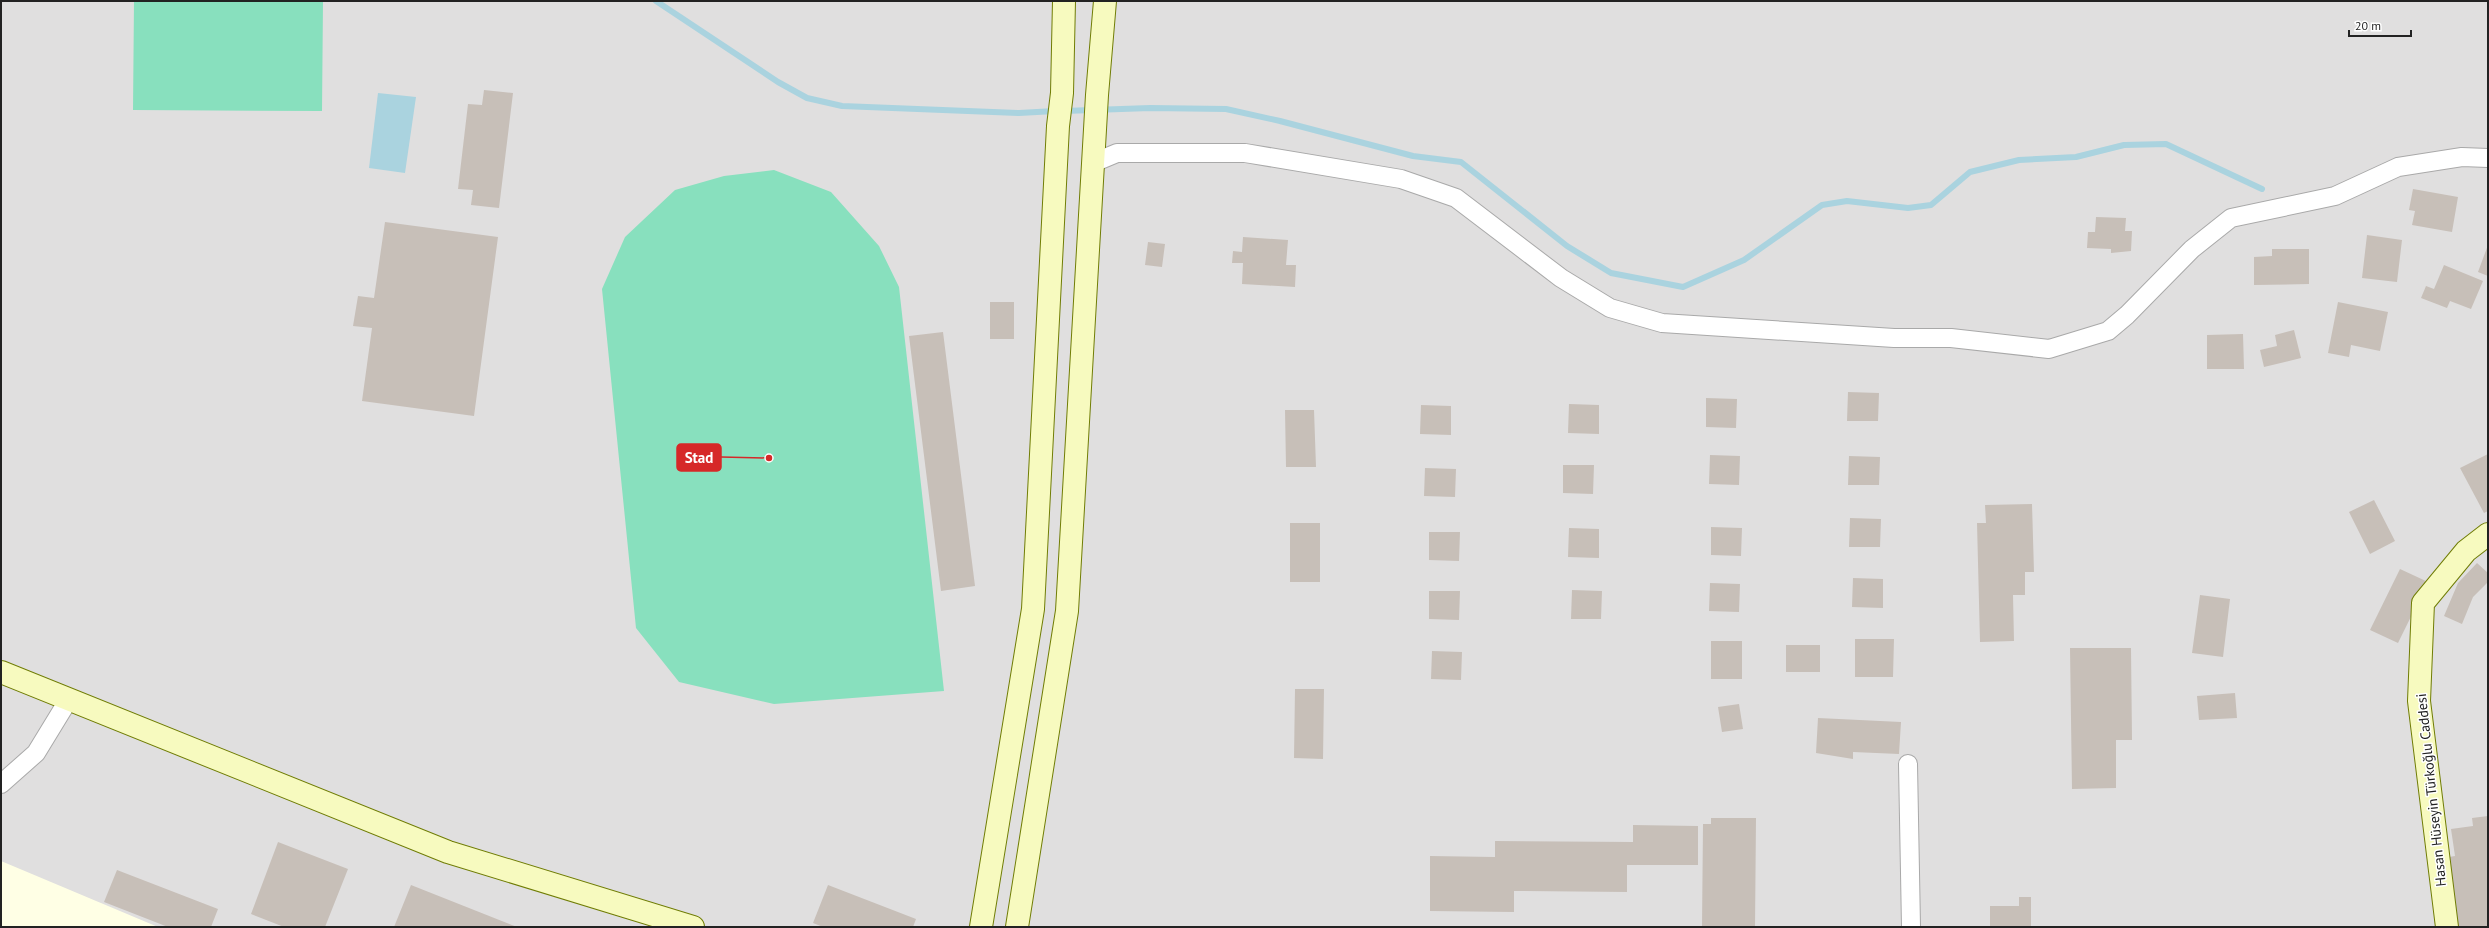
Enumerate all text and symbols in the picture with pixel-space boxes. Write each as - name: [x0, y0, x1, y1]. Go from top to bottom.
- scale bar: [2349, 12, 2411, 38]
- text: 20 m: [2355, 18, 2381, 33]
- callout: Stad: [677, 444, 721, 471]
- text: Stad: [685, 448, 713, 467]
- street label: Hasan Hüseyin Türkoğlu Caddesi: [2412, 693, 2450, 887]

